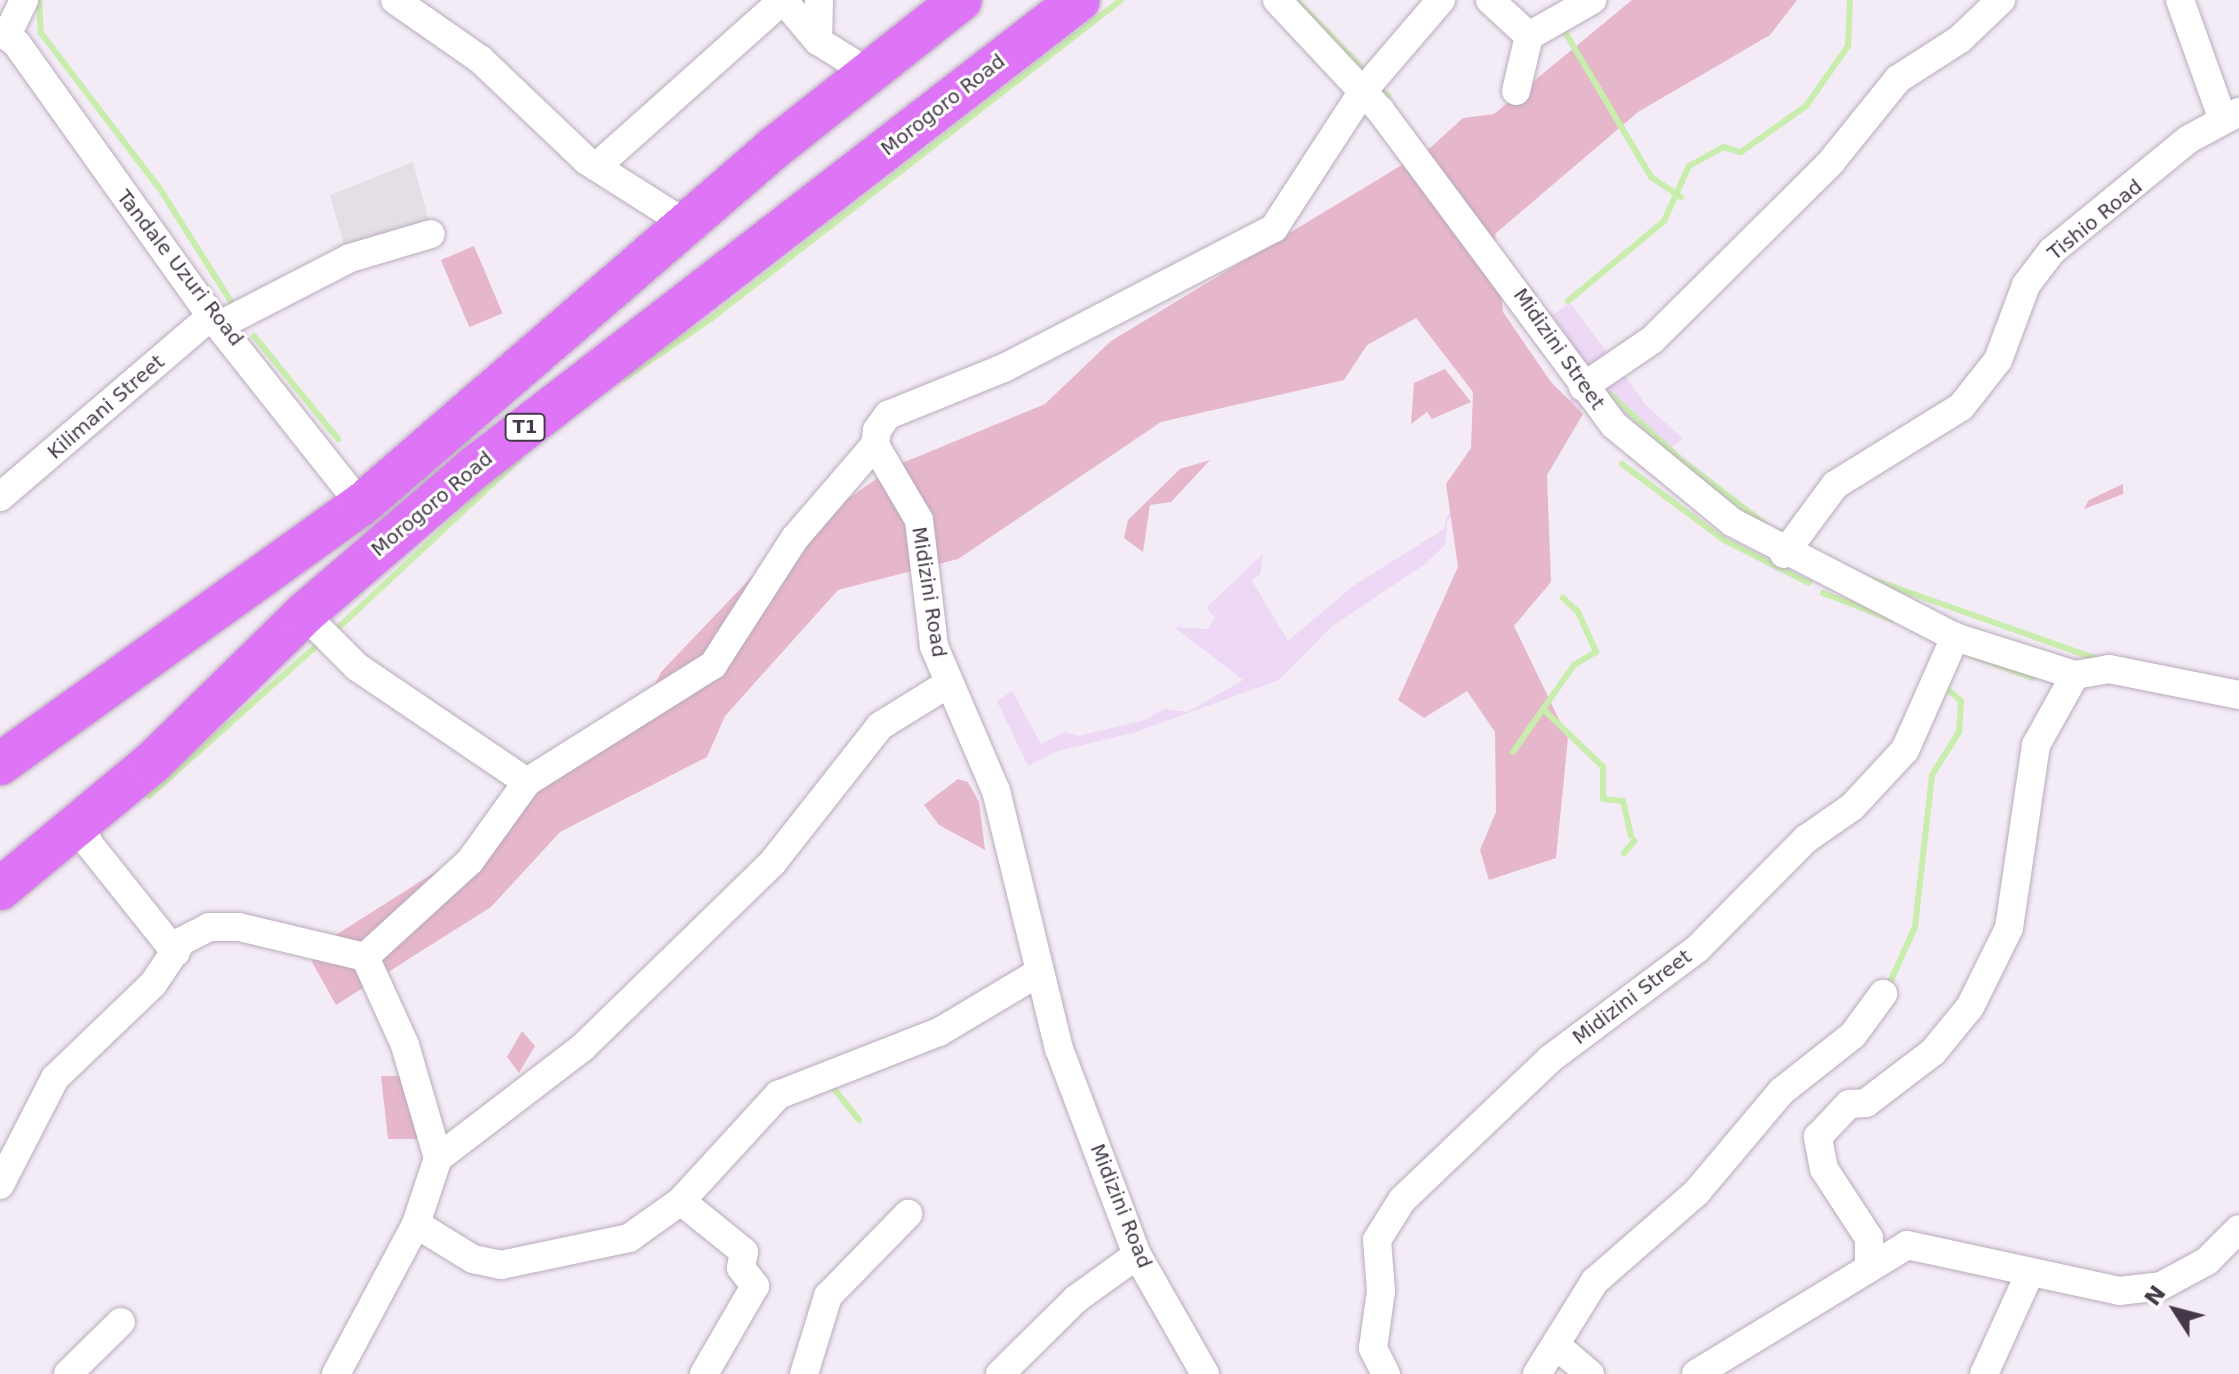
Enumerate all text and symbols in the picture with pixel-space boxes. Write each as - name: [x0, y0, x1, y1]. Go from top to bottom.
- street label: Morogoro Road: [876, 49, 1010, 161]
- street label: Tishio Road: [2043, 175, 2147, 265]
- street label: Tandale Uzuri Road: [112, 185, 248, 351]
- street label: Midizini Street: [1508, 284, 1610, 414]
- street label: Kilimani Street: [43, 350, 169, 464]
- road number: T1: [503, 413, 547, 441]
- street label: Morogoro Road: [366, 446, 498, 562]
- street label: Midizini Road: [907, 525, 951, 659]
- street label: Midizini Street: [1568, 945, 1696, 1049]
- street label: Midizini Road: [1085, 1140, 1157, 1272]
- north arrow: [2135, 1270, 2215, 1350]
- text: N: [2140, 1281, 2171, 1310]

